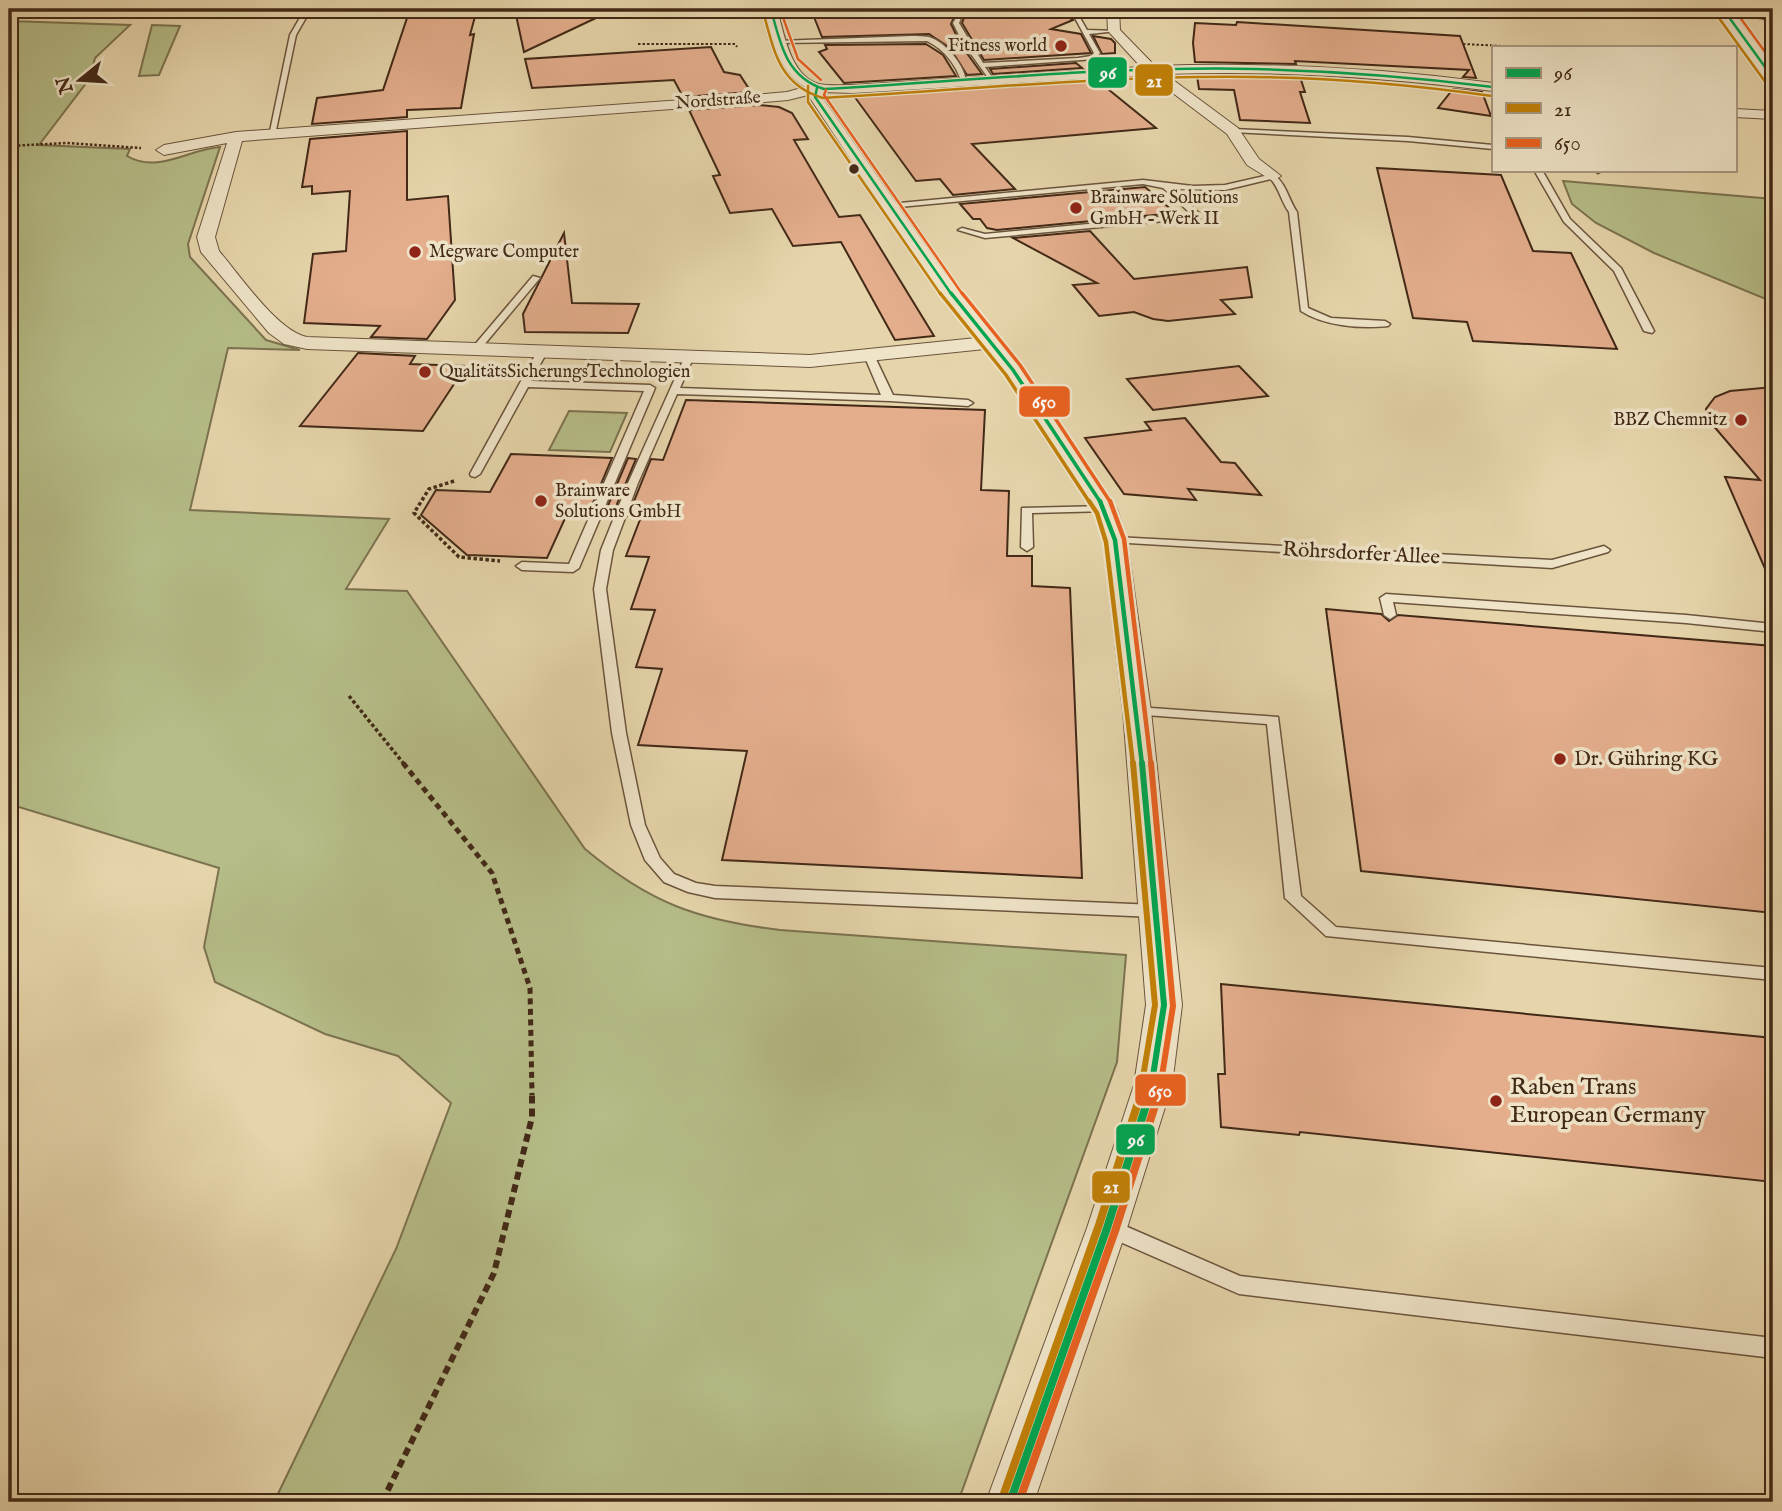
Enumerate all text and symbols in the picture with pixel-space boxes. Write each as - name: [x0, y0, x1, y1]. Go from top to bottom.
- place label: Fitness world: [948, 35, 1047, 58]
- marker: Fitness world: [1053, 38, 1069, 54]
- north arrow: [46, 46, 116, 116]
- legend: [1492, 46, 1736, 172]
- line badge: 96: [1087, 56, 1128, 89]
- text: 96: [1553, 61, 1573, 88]
- text: 96: [1099, 62, 1117, 86]
- line badge: 21: [1134, 63, 1174, 97]
- text: 21: [1146, 70, 1162, 94]
- text: N: [52, 73, 80, 97]
- street label: Nordstraße: [675, 87, 761, 115]
- text: 21: [1554, 97, 1572, 124]
- text: 650: [1554, 131, 1581, 158]
- unlabelled marker: [847, 162, 861, 176]
- place label: Brainware Solutions GmbH - Werk II: [1090, 187, 1238, 231]
- marker: Brainware Solutions GmbH - Werk II: [1068, 200, 1084, 216]
- place label: Megware Computer: [429, 241, 579, 264]
- marker: Megware Computer: [407, 244, 423, 260]
- place label: QualitätsSicherungsTechnologien: [439, 361, 691, 384]
- marker: QualitätsSicherungsTechnologien: [417, 364, 433, 380]
- line badge: 650: [1018, 385, 1071, 418]
- text: 650: [1032, 391, 1056, 415]
- place label: BBZ Chemnitz: [1613, 409, 1727, 432]
- marker: BBZ Chemnitz: [1733, 412, 1749, 428]
- place label: Brainware Solutions GmbH: [555, 480, 681, 524]
- marker: Brainware Solutions GmbH: [533, 493, 549, 509]
- street label: Röhrsdorfer Allee: [1281, 536, 1441, 572]
- place label: Dr. Gühring KG: [1574, 746, 1718, 773]
- marker: Dr. Gühring KG: [1552, 751, 1568, 767]
- place label: Raben Trans European Germany: [1510, 1072, 1706, 1131]
- line badge: 650: [1134, 1073, 1187, 1107]
- text: 650: [1148, 1080, 1172, 1104]
- marker: Raben Trans European Germany: [1488, 1093, 1504, 1109]
- line badge: 96: [1115, 1123, 1156, 1156]
- text: 96: [1127, 1129, 1145, 1153]
- line badge: 21: [1091, 1170, 1131, 1204]
- text: 21: [1103, 1176, 1119, 1200]

